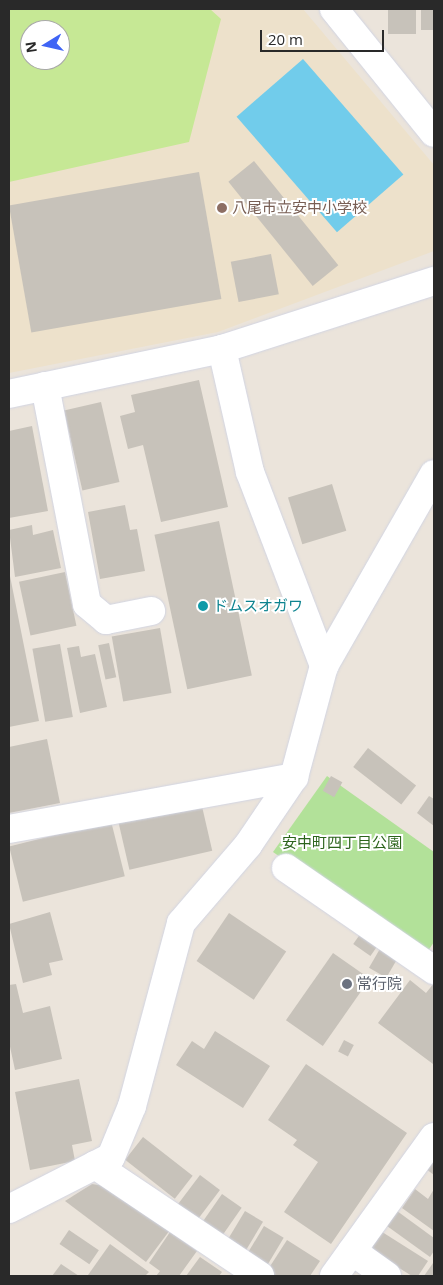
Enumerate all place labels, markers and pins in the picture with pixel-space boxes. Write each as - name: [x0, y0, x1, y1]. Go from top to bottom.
- place label: 八尾市立安中小学校: [232, 199, 367, 217]
- marker: 八尾市立安中小学校: [216, 202, 228, 214]
- place label: ドムスオガワ: [213, 597, 303, 615]
- marker: ドムスオガワ: [197, 600, 209, 612]
- place label: 常行院: [357, 975, 402, 993]
- marker: 常行院: [341, 978, 353, 990]

